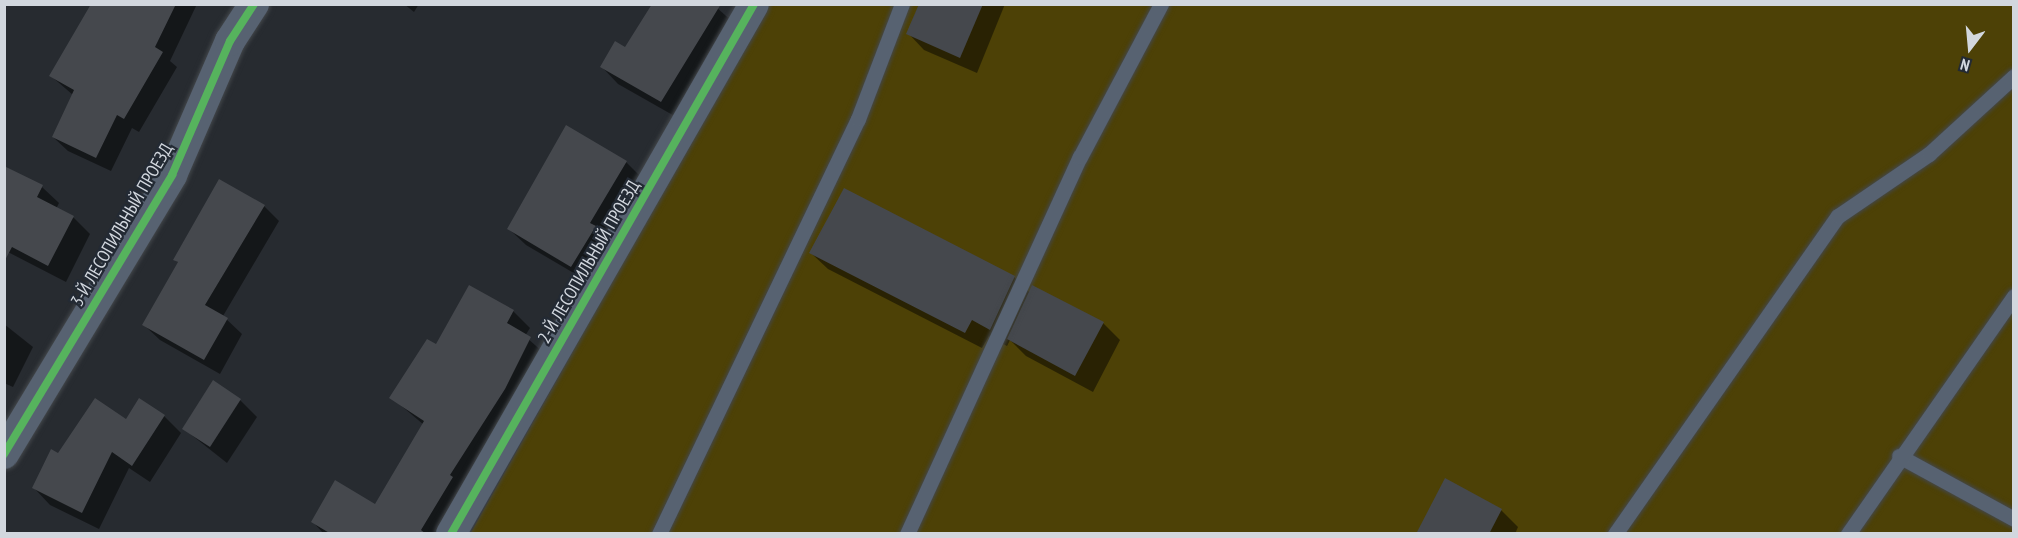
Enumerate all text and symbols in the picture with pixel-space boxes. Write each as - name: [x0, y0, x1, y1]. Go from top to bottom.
- north arrow: [1940, 18, 2000, 78]
- text: N: [1958, 55, 1972, 76]
- street label: 3-Й ЛЕСОПИЛЬНЫЙ ПРОЕЗД: [66, 140, 178, 310]
- street label: 2-Й ЛЕСОПИЛЬНЫЙ ПРОЕЗД: [533, 177, 645, 347]

